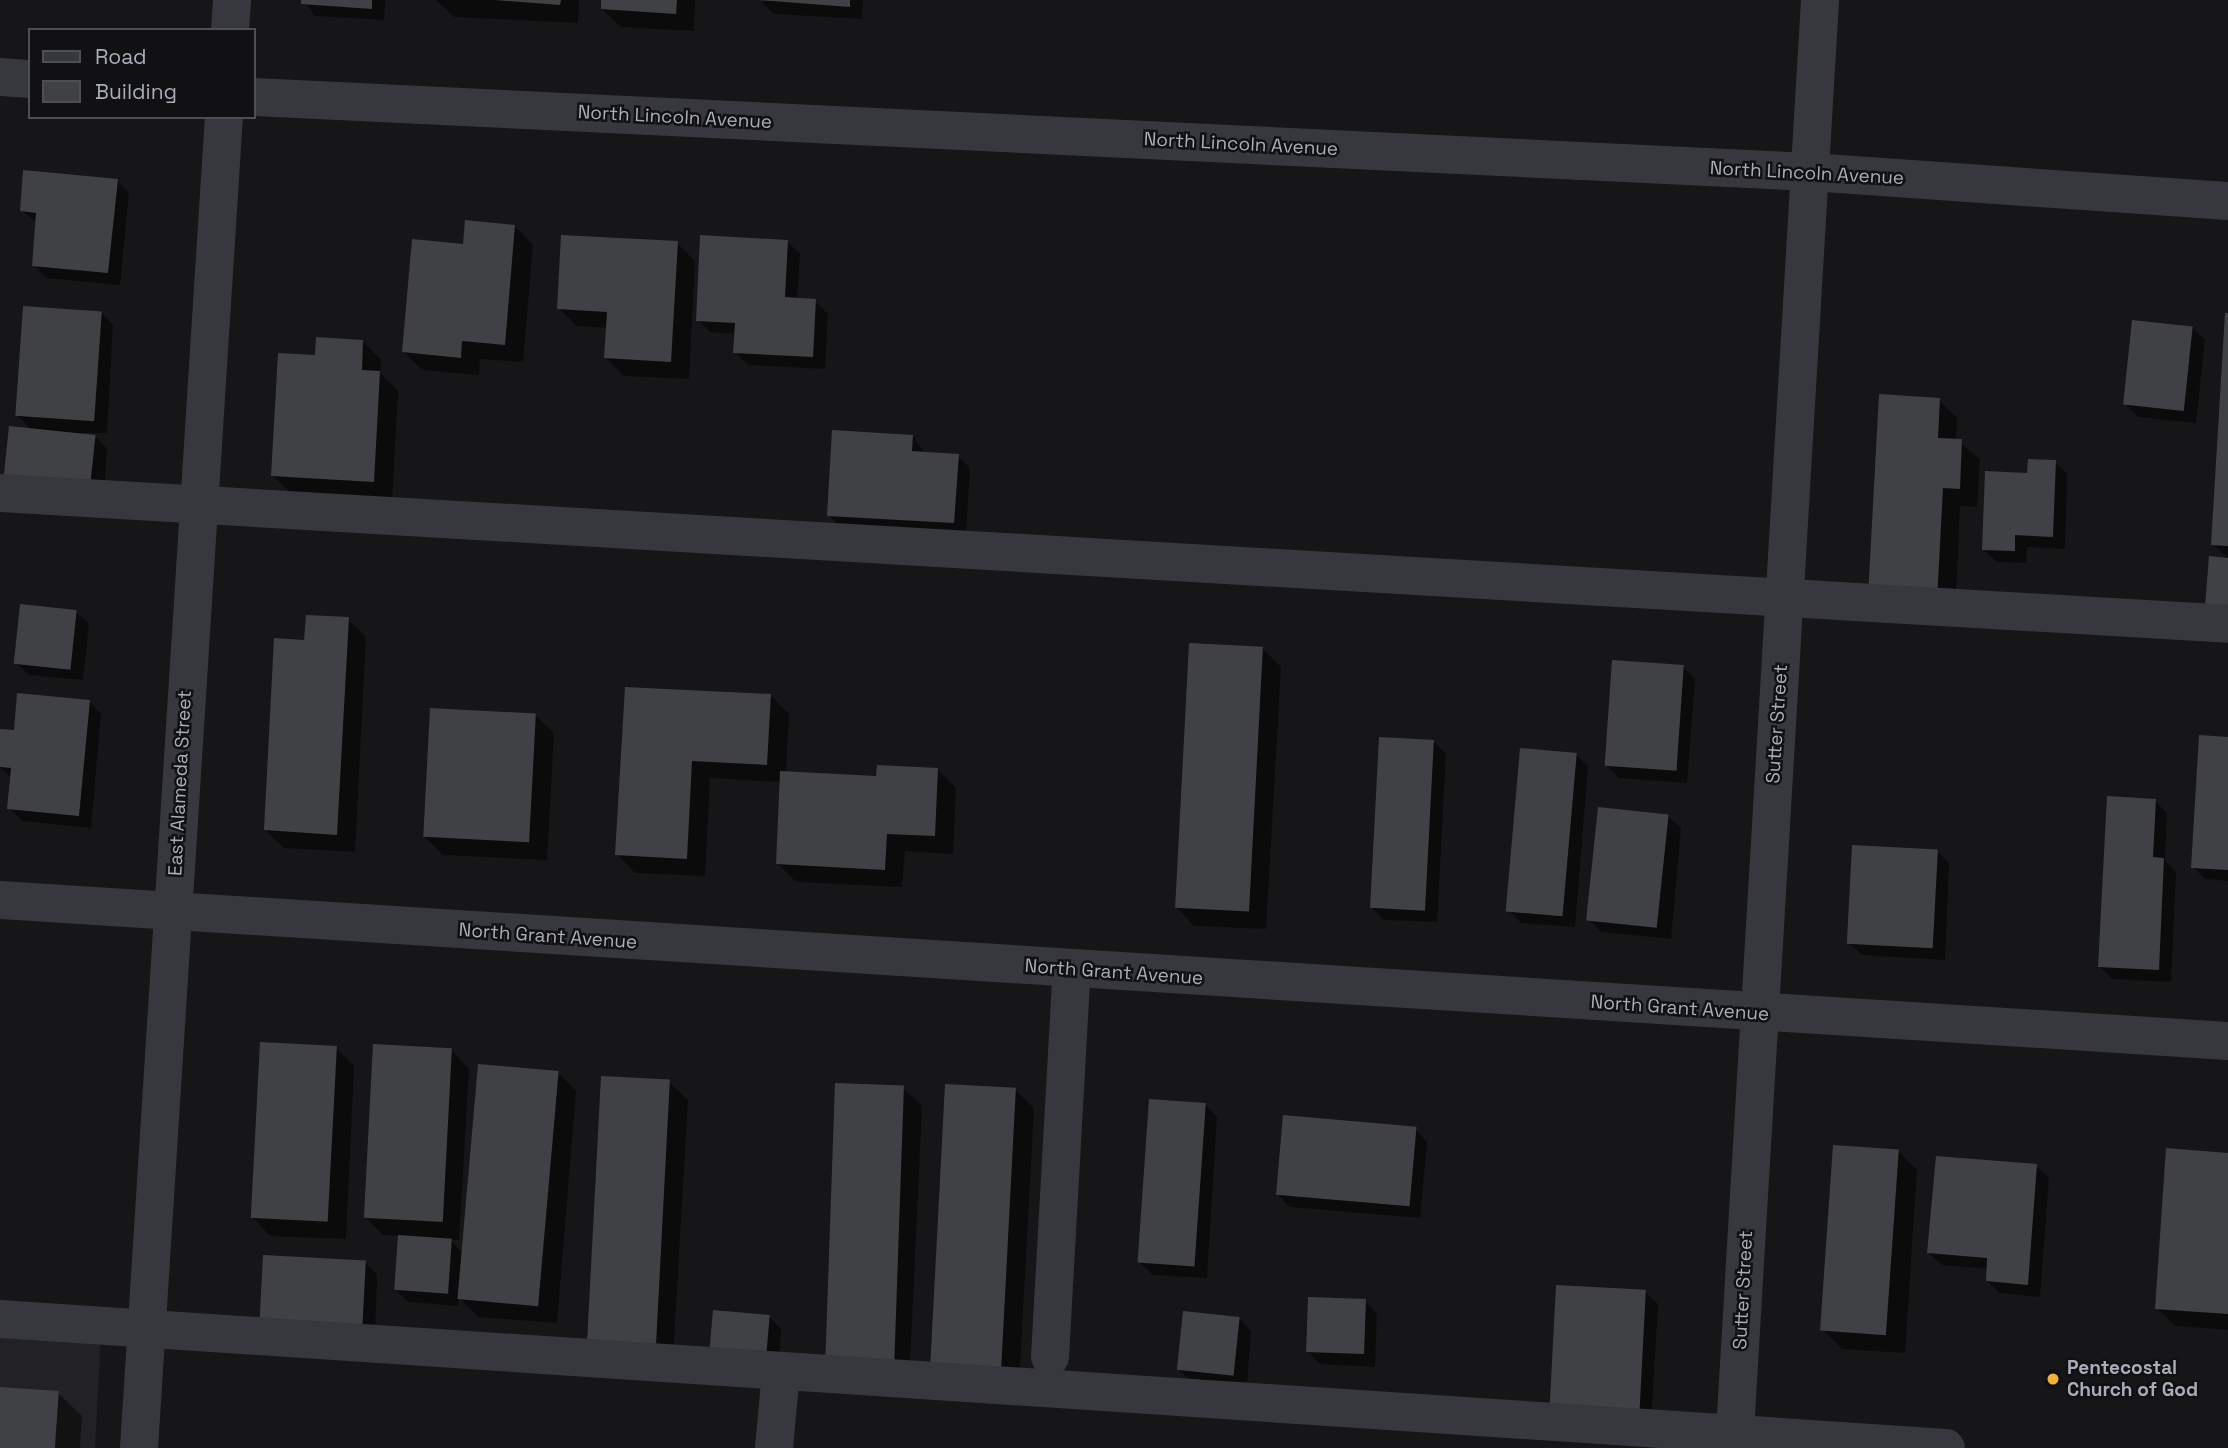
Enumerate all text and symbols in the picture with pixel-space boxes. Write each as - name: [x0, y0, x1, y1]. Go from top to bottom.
- legend: [28, 28, 256, 119]
- text: Road: [95, 43, 147, 70]
- text: Building: [95, 78, 177, 105]
- street label: North Lincoln Avenue: [577, 101, 773, 133]
- street label: North Lincoln Avenue: [1143, 128, 1339, 160]
- street label: North Lincoln Avenue: [1709, 157, 1905, 189]
- street label: Sutter Street: [1761, 664, 1793, 784]
- street label: East Alameda Street: [164, 689, 196, 877]
- street label: North Grant Avenue: [458, 918, 638, 954]
- street label: North Grant Avenue: [1024, 954, 1204, 990]
- street label: North Grant Avenue: [1590, 990, 1770, 1026]
- street label: Sutter Street: [1728, 1230, 1758, 1350]
- place label: Pentecostal Church of God: [2067, 1357, 2198, 1401]
- marker: Pentecostal Church of God: [2045, 1371, 2061, 1387]

